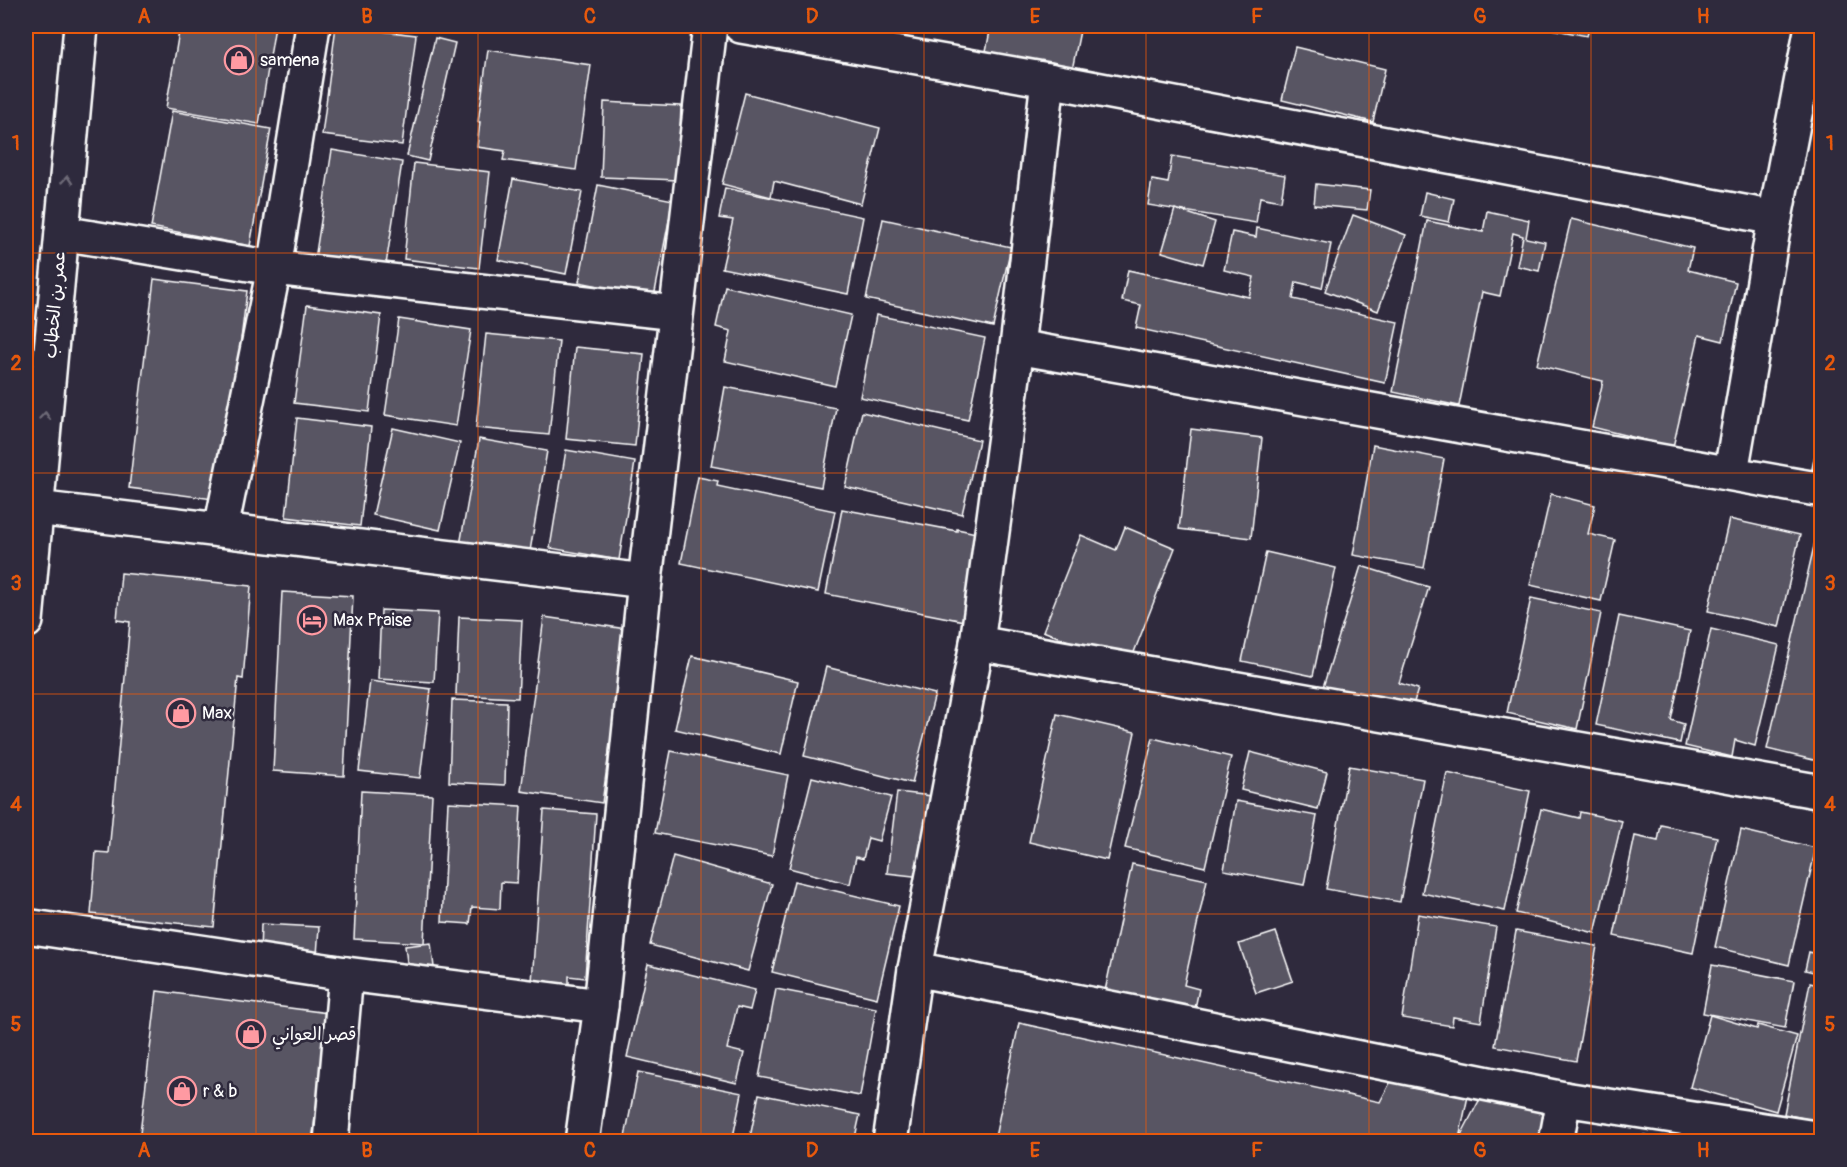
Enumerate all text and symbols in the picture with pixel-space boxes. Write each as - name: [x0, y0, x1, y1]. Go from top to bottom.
- text: A: [138, 4, 151, 29]
- text: B: [361, 4, 373, 29]
- text: C: [584, 4, 596, 29]
- text: D: [806, 4, 819, 29]
- text: E: [1030, 4, 1041, 29]
- text: F: [1251, 4, 1263, 29]
- text: G: [1473, 4, 1487, 29]
- text: H: [1697, 4, 1710, 29]
- shop icon: samena: [223, 44, 255, 76]
- place label: samena: [260, 49, 319, 72]
- text: 1: [12, 131, 20, 156]
- text: 1: [1826, 131, 1834, 156]
- one-way arrow: [60, 176, 73, 185]
- street label: عمر بن الخطاب: [39, 250, 71, 360]
- text: 2: [10, 351, 22, 376]
- text: 2: [1824, 351, 1836, 376]
- one-way arrow: [38, 412, 51, 421]
- text: 3: [10, 571, 22, 596]
- text: 3: [1824, 571, 1836, 596]
- hotel icon: Max Praise: [296, 604, 328, 636]
- place label: Max Praise: [333, 609, 412, 632]
- shop icon: Max: [165, 697, 197, 729]
- place label: Max: [202, 702, 232, 725]
- text: 4: [10, 792, 22, 817]
- text: 4: [1824, 792, 1836, 817]
- text: 5: [11, 1012, 22, 1037]
- text: 5: [1825, 1012, 1836, 1037]
- shop icon: قصر العواني: [235, 1018, 267, 1050]
- place label: قصر العواني: [272, 1023, 356, 1050]
- shop icon: r & b: [166, 1075, 198, 1107]
- place label: r & b: [203, 1080, 238, 1103]
- text: A: [138, 1138, 151, 1163]
- text: B: [361, 1138, 373, 1163]
- text: C: [584, 1138, 596, 1163]
- text: D: [806, 1138, 819, 1163]
- text: E: [1030, 1138, 1041, 1163]
- text: F: [1251, 1138, 1263, 1163]
- text: G: [1473, 1138, 1487, 1163]
- text: H: [1697, 1138, 1710, 1163]

